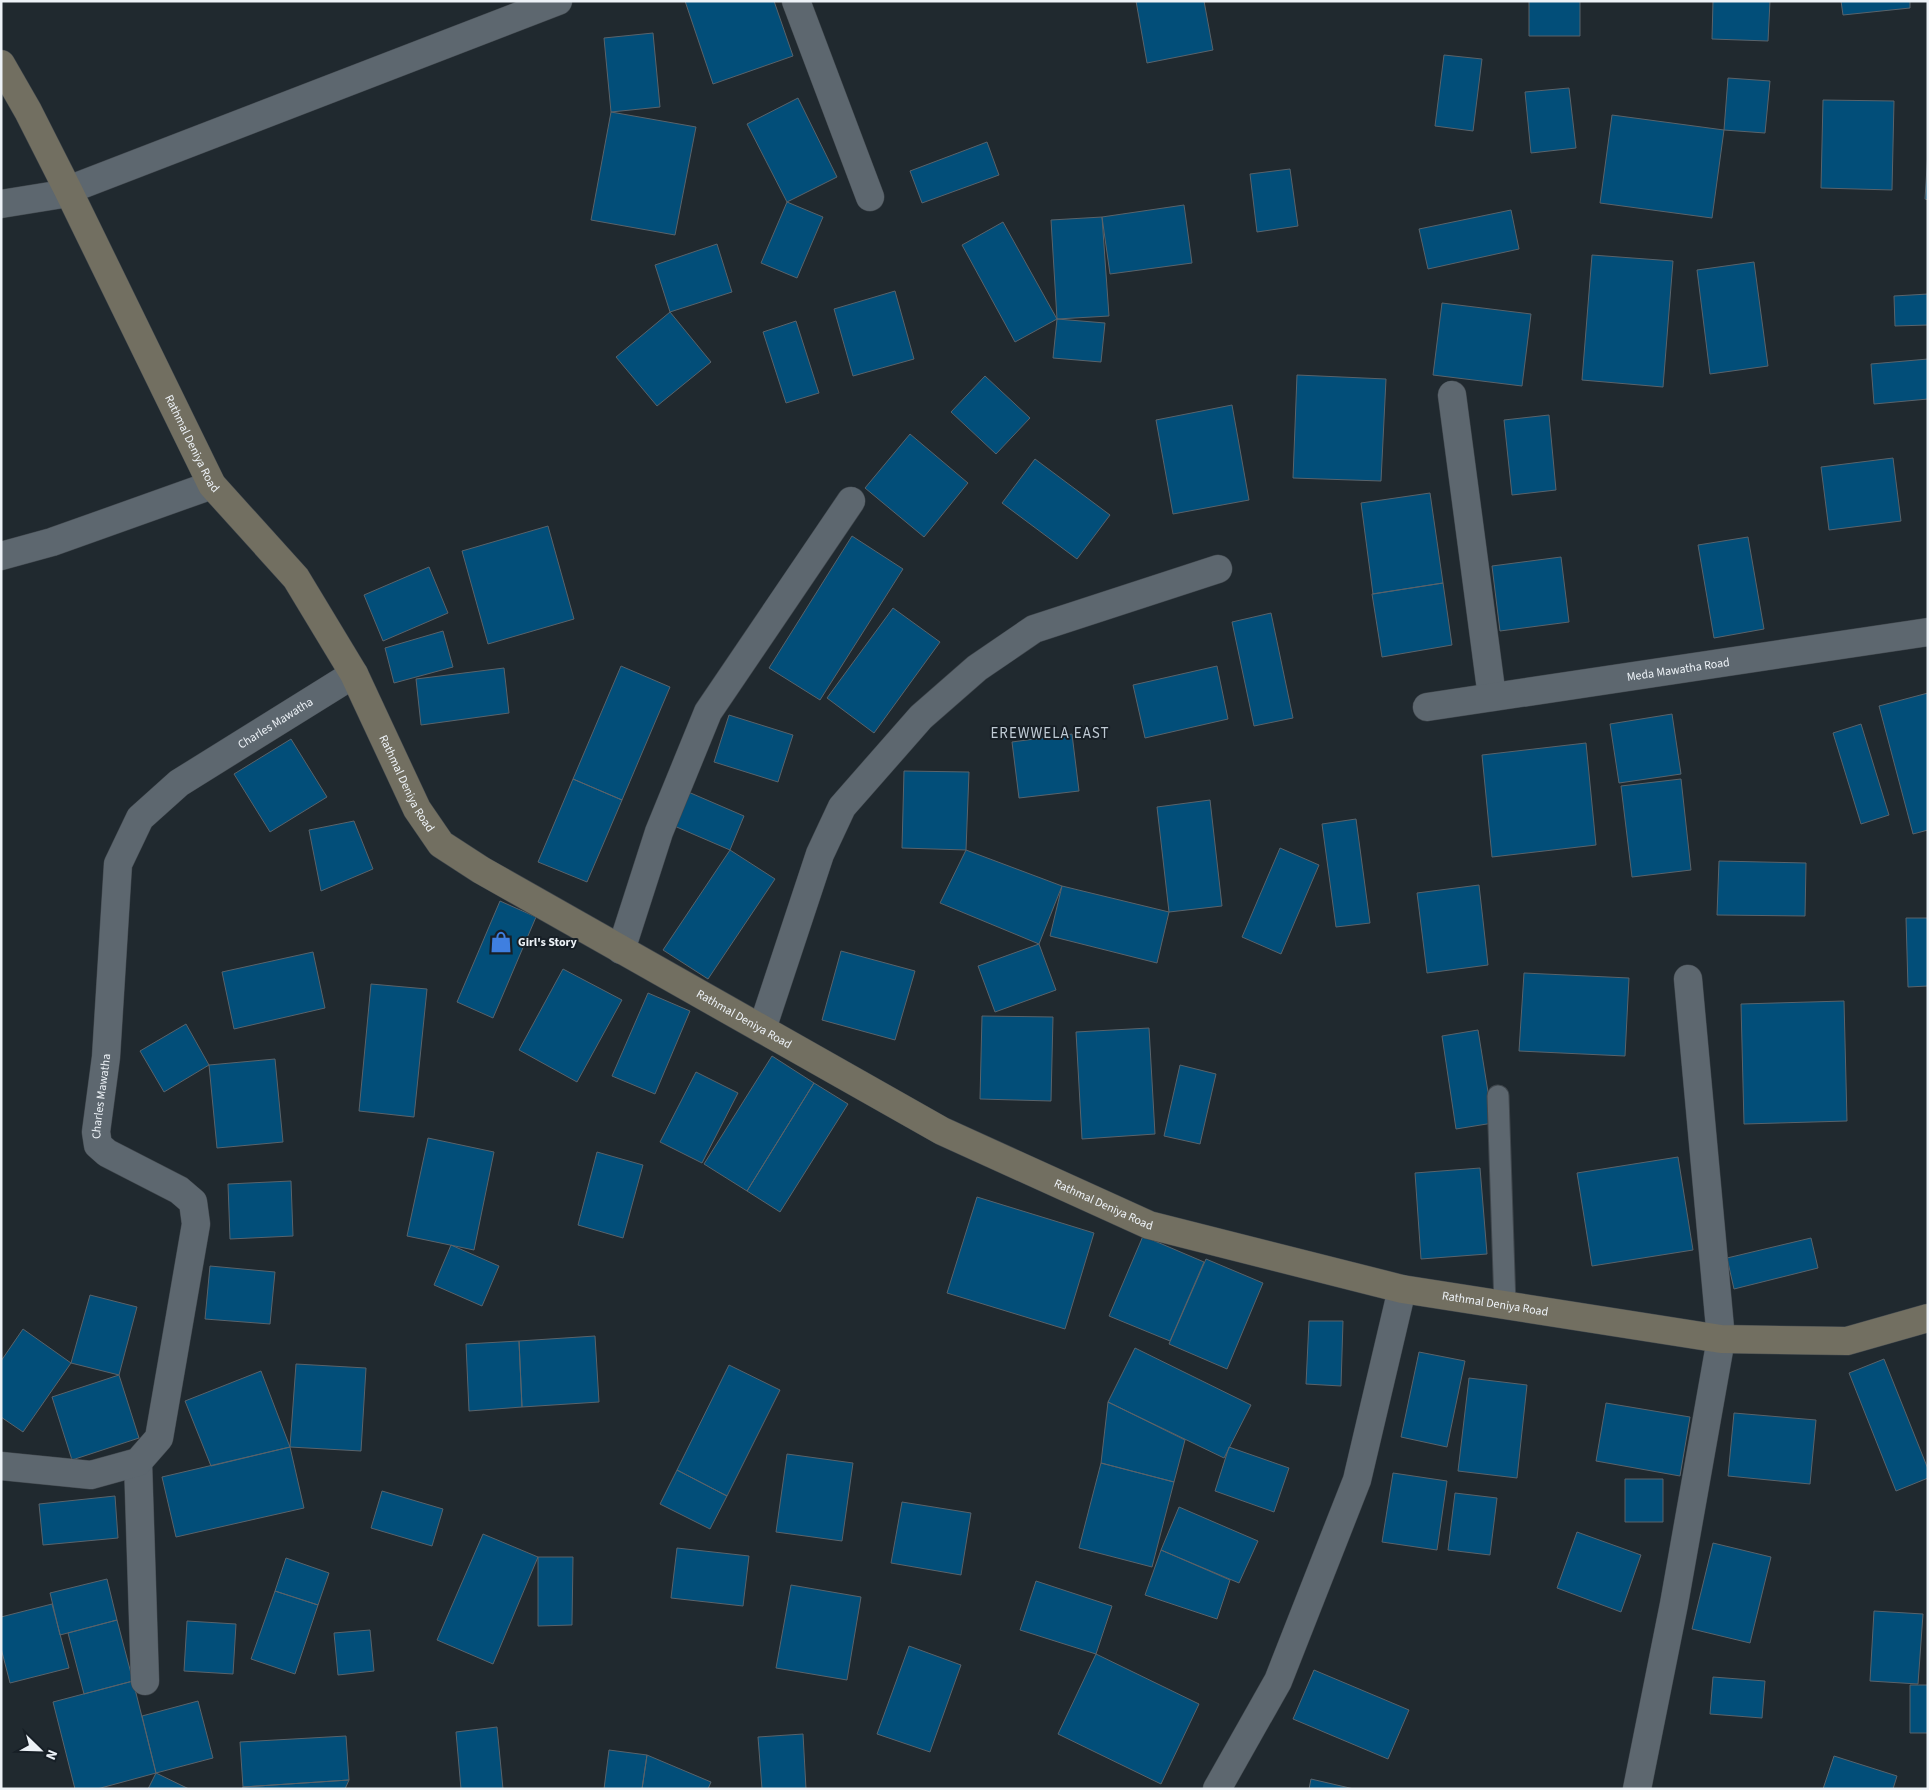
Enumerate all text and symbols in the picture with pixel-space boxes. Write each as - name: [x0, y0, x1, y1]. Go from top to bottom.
- street label: Rathmal Deniya Road: [161, 392, 223, 496]
- street label: Meda Mawatha Road: [1626, 653, 1731, 685]
- street label: Charles Mawatha: [234, 693, 316, 753]
- district label: EREWWELA EAST: [990, 723, 1110, 744]
- street label: Rathmal Deniya Road: [375, 732, 439, 835]
- shop icon: Girl's Story: [488, 929, 514, 955]
- place label: Girl's Story: [518, 934, 577, 951]
- street label: Rathmal Deniya Road: [693, 985, 795, 1053]
- street label: Charles Mawatha: [88, 1053, 115, 1140]
- street label: Rathmal Deniya Road: [1051, 1175, 1155, 1234]
- street label: Rathmal Deniya Road: [1441, 1287, 1549, 1320]
- north arrow: [15, 1725, 65, 1775]
- text: N: [40, 1746, 62, 1763]

